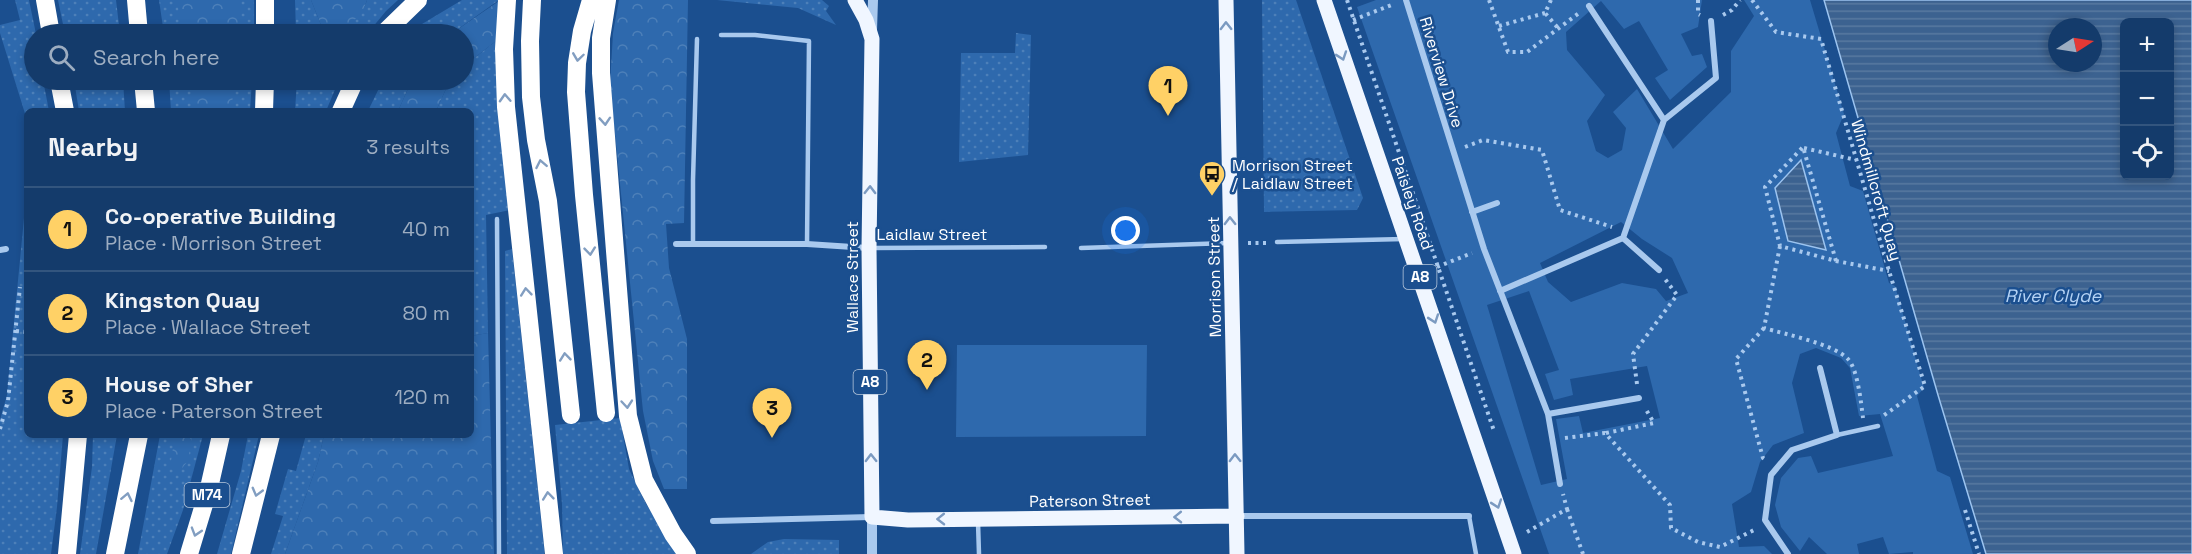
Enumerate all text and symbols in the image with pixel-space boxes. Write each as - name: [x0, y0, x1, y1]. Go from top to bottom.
- street label: Riverview Drive: [1415, 14, 1468, 130]
- north arrow: [2048, 18, 2102, 72]
- map controls: [2120, 18, 2174, 180]
- button: +: [2120, 18, 2174, 72]
- one-way arrow: [1220, 21, 1233, 30]
- search box: [24, 24, 474, 90]
- icon: search: [45, 41, 78, 74]
- text: Search here: [93, 43, 220, 71]
- one-way arrow: [1335, 50, 1348, 61]
- one-way arrow: [573, 52, 585, 62]
- pin: 1: [1148, 66, 1188, 116]
- button: −: [2120, 72, 2174, 126]
- one-way arrow: [499, 93, 512, 102]
- one-way arrow: [598, 117, 611, 126]
- street label: Windmillcroft Quay: [1846, 117, 1907, 263]
- button: locate: [2120, 126, 2174, 180]
- text: Nearby: [48, 130, 138, 164]
- text: 3 results: [366, 134, 450, 160]
- street label: Paisley Road: [1387, 154, 1438, 253]
- place label: Morrison Street / Laidlaw Street: [1232, 155, 1353, 194]
- one-way arrow: [535, 159, 548, 169]
- bus stop icon: Morrison Street / Laidlaw Street: [1197, 159, 1227, 197]
- one-way arrow: [864, 185, 876, 194]
- text: Co-operative Building: [105, 202, 336, 230]
- text: 1: [63, 216, 72, 242]
- text: 40 m: [402, 216, 450, 242]
- your location: [1111, 216, 1140, 245]
- street label: Morrison Street: [1203, 216, 1226, 338]
- one-way arrow: [1224, 216, 1236, 225]
- street label: Wallace Street: [842, 221, 863, 333]
- street label: Laidlaw Street: [877, 224, 987, 245]
- text: Place · Morrison Street: [105, 230, 322, 256]
- one-way arrow: [583, 247, 596, 256]
- road number: A8: [1404, 265, 1436, 289]
- water label: River Clyde: [2005, 284, 2103, 307]
- text: Kingston Quay: [105, 286, 260, 314]
- one-way arrow: [520, 287, 533, 296]
- text: 2: [62, 300, 73, 326]
- text: 80 m: [402, 300, 450, 326]
- one-way arrow: [1427, 313, 1439, 324]
- text: Place · Wallace Street: [105, 314, 311, 340]
- pin: 2: [908, 340, 946, 390]
- one-way arrow: [559, 353, 572, 362]
- text: House of Sher: [105, 370, 253, 398]
- road number: A8: [854, 370, 886, 394]
- text: 3: [61, 384, 74, 410]
- text: 120 m: [394, 384, 450, 410]
- pin: 3: [752, 388, 792, 438]
- text: Place · Paterson Street: [105, 398, 323, 424]
- one-way arrow: [620, 399, 633, 408]
- one-way arrow: [1229, 453, 1242, 462]
- one-way arrow: [865, 454, 877, 463]
- road number: M74: [184, 483, 230, 507]
- one-way arrow: [252, 486, 264, 497]
- street label: Paterson Street: [1029, 489, 1151, 512]
- one-way arrow: [542, 491, 555, 500]
- one-way arrow: [120, 492, 133, 502]
- one-way arrow: [1490, 498, 1502, 509]
- one-way arrow: [1174, 511, 1183, 523]
- one-way arrow: [937, 513, 946, 525]
- one-way arrow: [190, 527, 203, 537]

